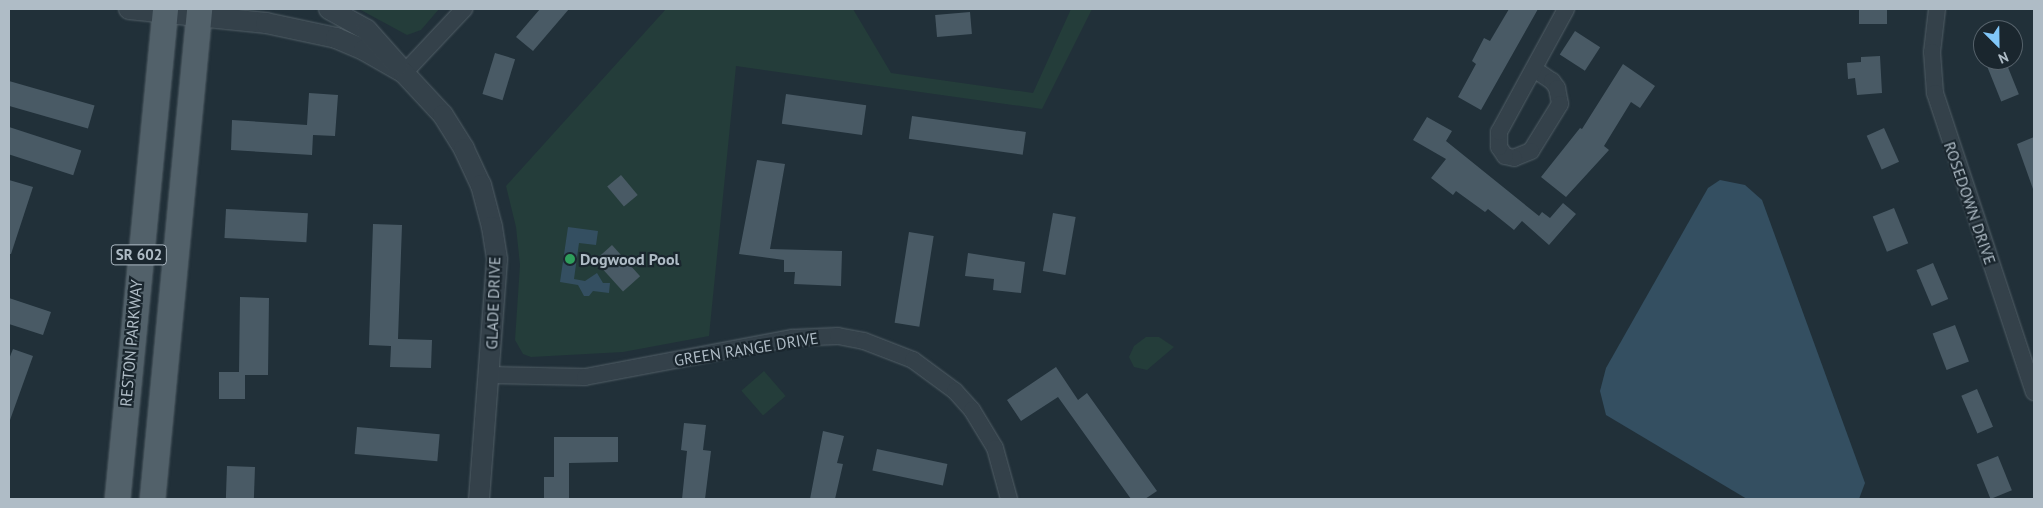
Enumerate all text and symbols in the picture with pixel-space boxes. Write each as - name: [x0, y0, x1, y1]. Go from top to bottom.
- north arrow: [1973, 20, 2023, 70]
- text: N: [1996, 48, 2011, 68]
- street label: ROSEDOWN DRIVE: [1940, 139, 2000, 267]
- road number: SR 602: [110, 242, 168, 268]
- place label: Dogwood Pool: [580, 249, 679, 269]
- marker: Dogwood Pool: [564, 253, 576, 265]
- street label: GLADE DRIVE: [482, 256, 504, 350]
- street label: RESTON PARKWAY: [116, 279, 146, 407]
- street label: GREEN RANGE DRIVE: [673, 328, 819, 370]

